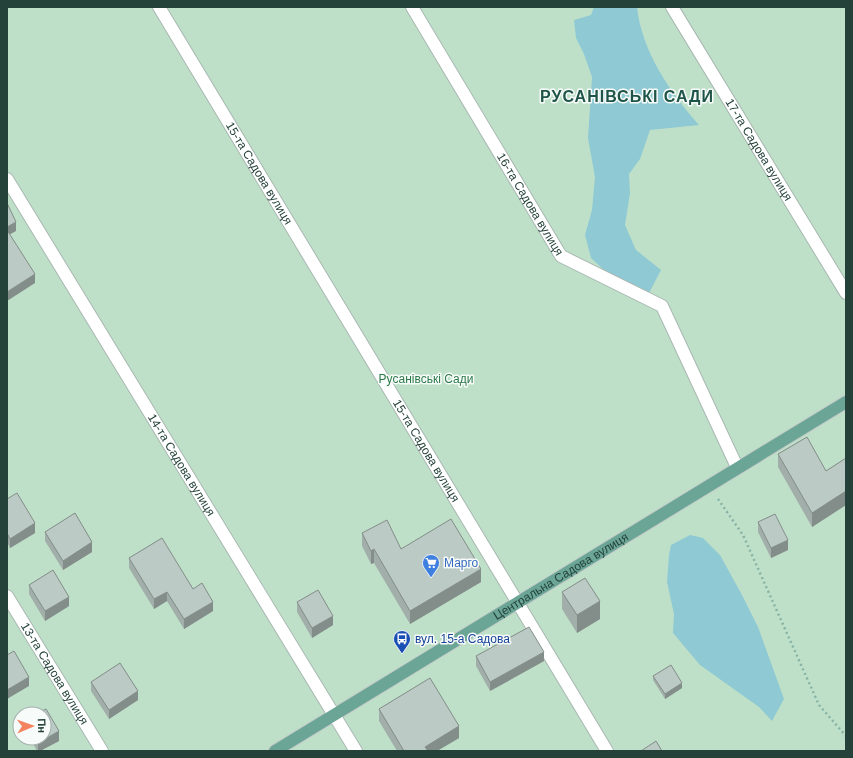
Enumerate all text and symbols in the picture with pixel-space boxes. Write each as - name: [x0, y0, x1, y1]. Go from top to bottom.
- district label: РУСАНІВСЬКІ САДИ: [540, 88, 714, 105]
- street label: 17-та Садова вулиця: [722, 96, 795, 203]
- street label: 15-та Садова вулиця: [223, 119, 295, 227]
- street label: 16-та Садова вулиця: [494, 150, 566, 258]
- park label: Русанівські Сади: [379, 372, 473, 386]
- street label: 15-та Садова вулиця: [390, 397, 462, 505]
- street label: 14-та Садова вулиця: [145, 411, 218, 519]
- street label: Центральна Садова вулиця: [491, 530, 631, 623]
- supermarket icon: Марго: [421, 553, 441, 578]
- place label: Марго: [444, 556, 479, 570]
- street label: 13-та Садова вулиця: [18, 620, 91, 727]
- bus stop icon: вул. 15-а Садова: [392, 629, 412, 654]
- place label: вул. 15-а Садова: [415, 632, 510, 646]
- north arrow: [12, 706, 52, 746]
- text: Пн: [36, 718, 48, 733]

